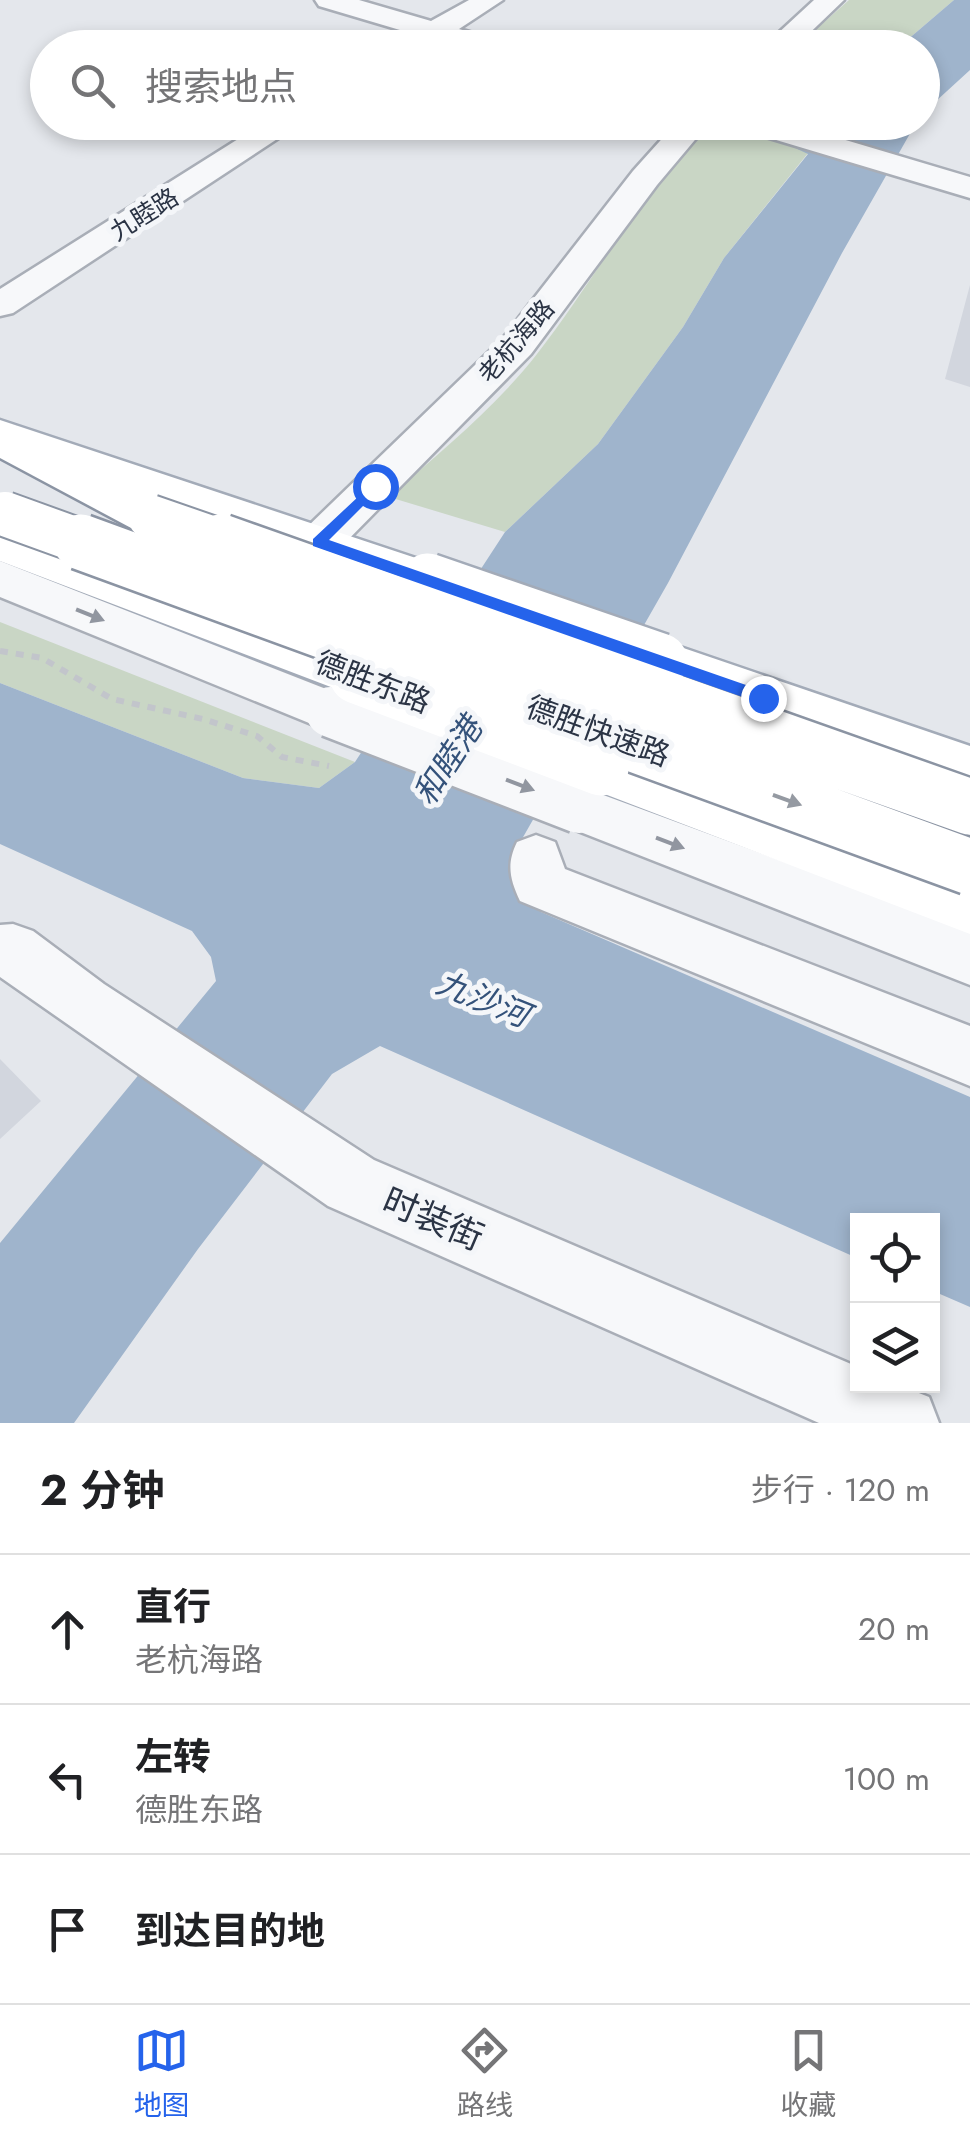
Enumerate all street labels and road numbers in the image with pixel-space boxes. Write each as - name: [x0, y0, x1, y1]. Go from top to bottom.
- street label: 九睦路: [103, 179, 185, 249]
- street label: 老杭海路: [470, 291, 562, 391]
- street label: 德胜东路: [309, 640, 437, 724]
- street label: 德胜快速路: [520, 685, 676, 777]
- street label: 时装街: [375, 1175, 491, 1263]

